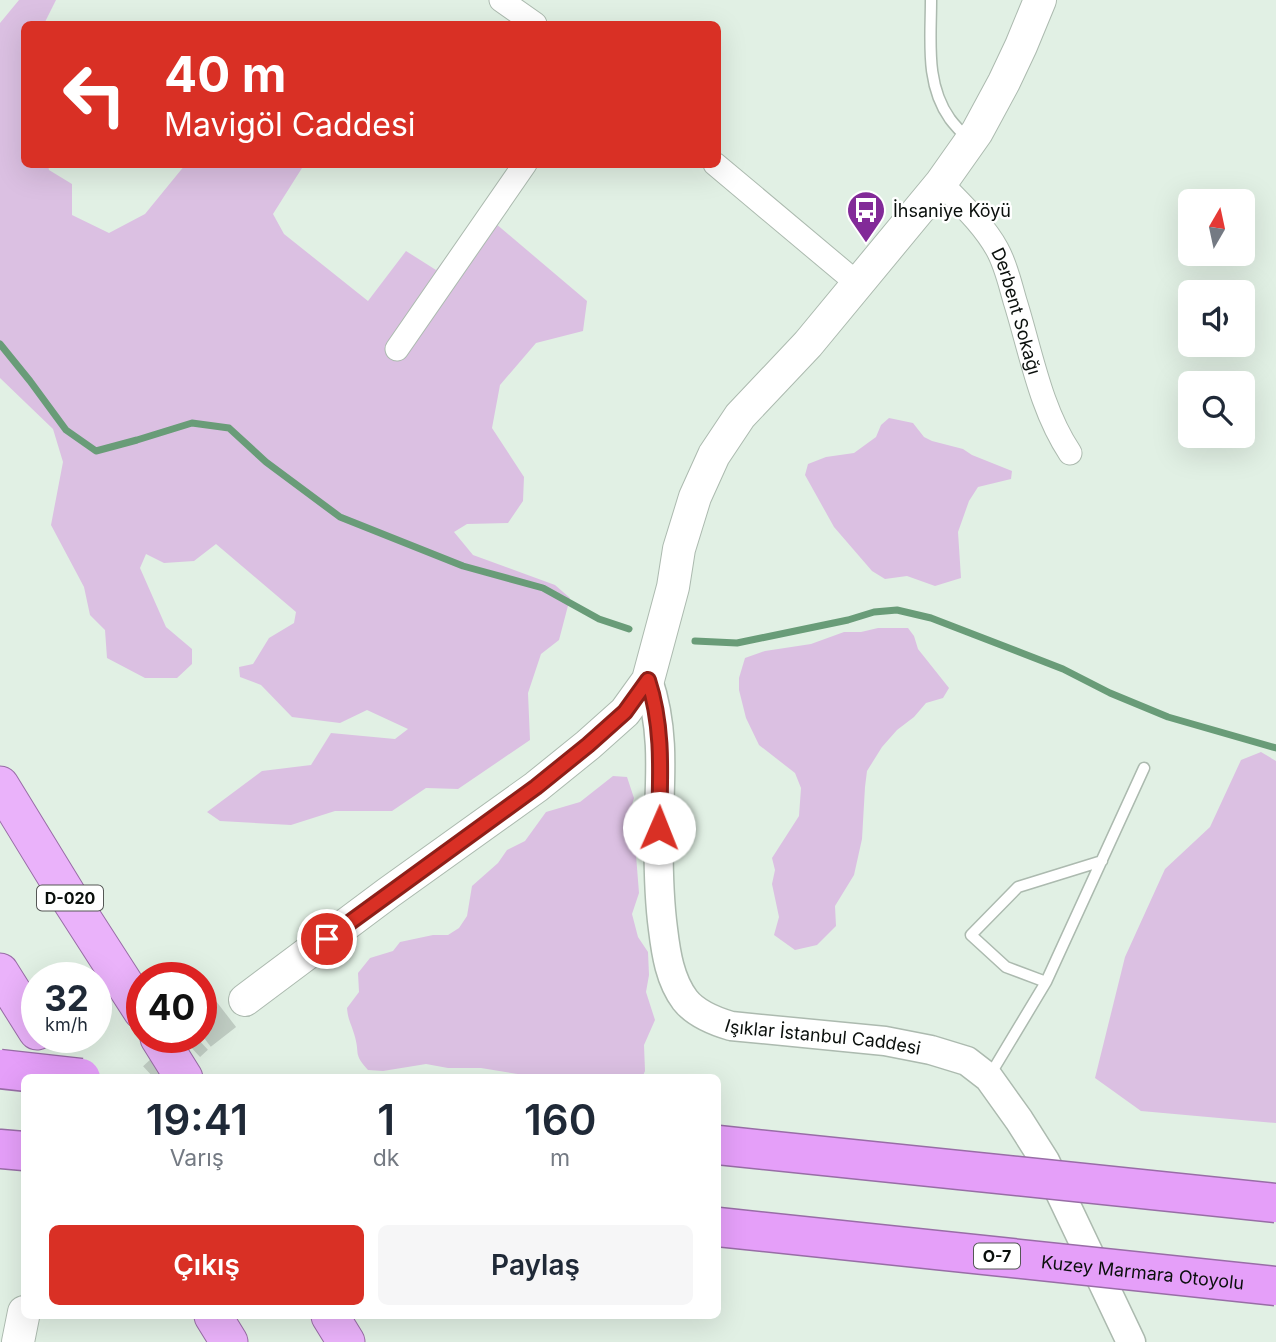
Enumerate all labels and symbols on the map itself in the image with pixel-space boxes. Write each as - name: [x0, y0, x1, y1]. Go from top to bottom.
- bus stop icon: İhsaniye Köyü: [845, 189, 887, 244]
- north arrow: [1178, 189, 1255, 266]
- place label: İhsaniye Köyü: [893, 199, 1011, 221]
- street label: Derbent Sokağı: [987, 244, 1046, 377]
- position arrow: [622, 791, 696, 865]
- road number: D-020: [37, 885, 103, 910]
- pin: [297, 909, 357, 969]
- speed limit sign: 40: [126, 962, 217, 1053]
- street label: Işıklar İstanbul Caddesi: [722, 1014, 923, 1058]
- road number: O-7: [974, 1244, 1020, 1268]
- street label: Kuzey Marmara Otoyolu: [1040, 1251, 1245, 1293]

